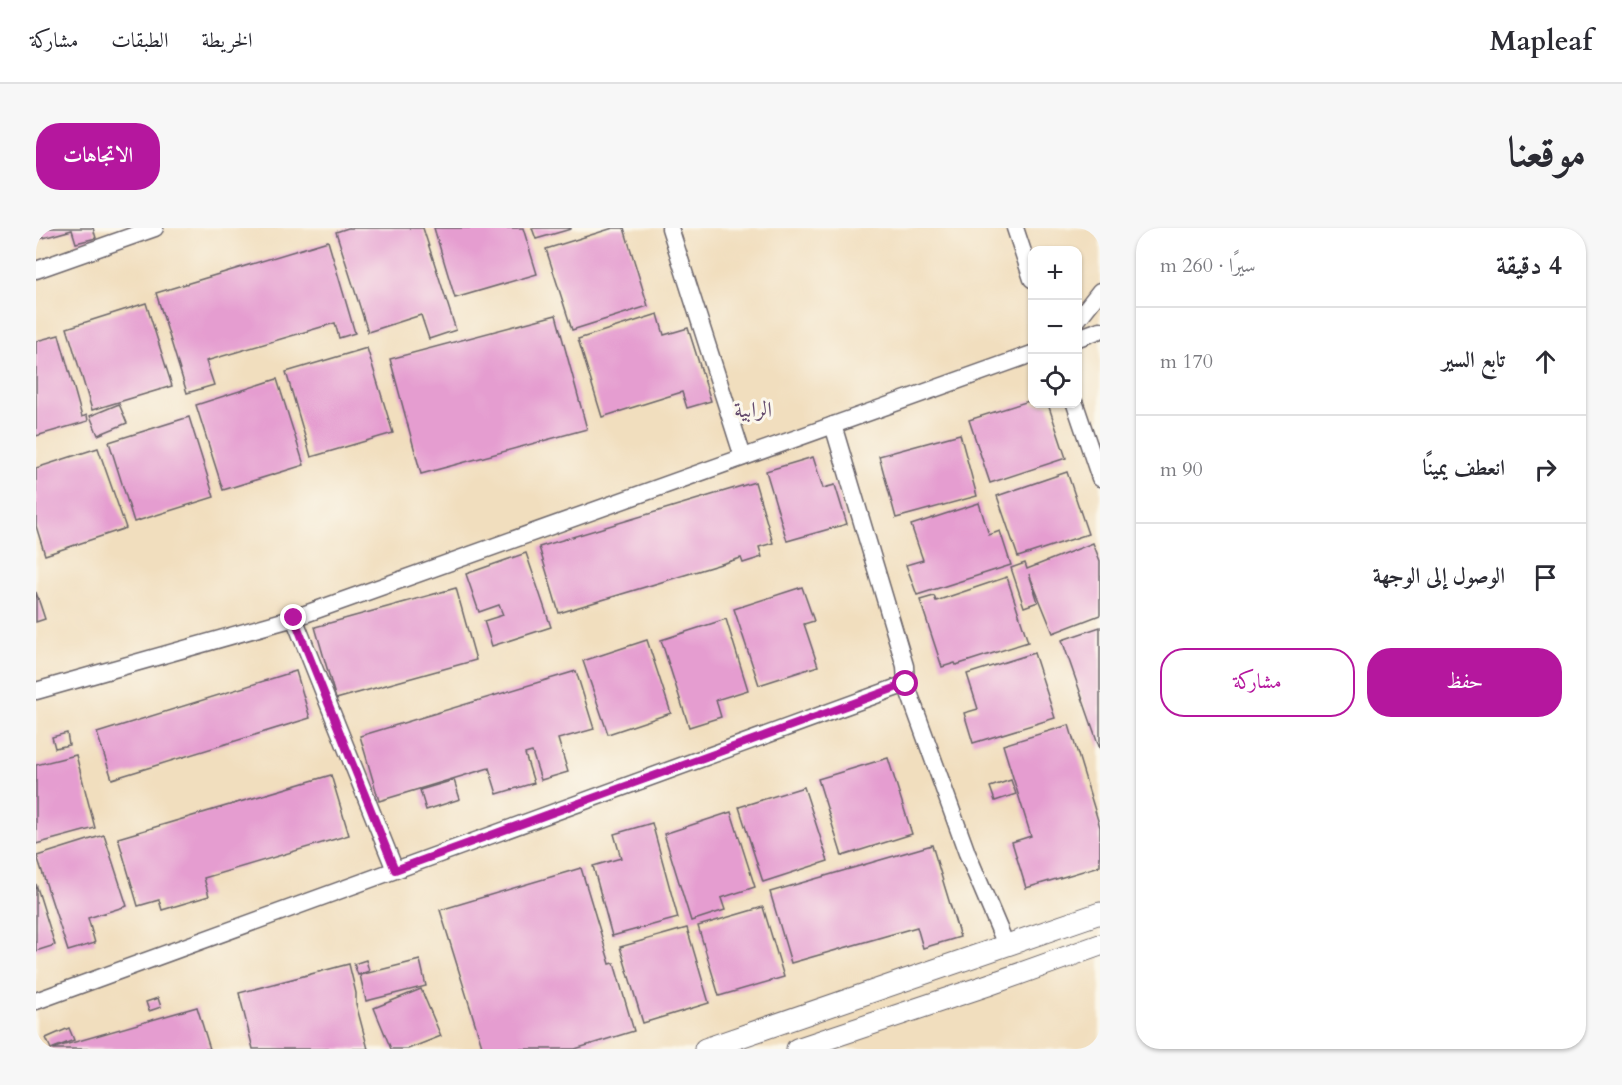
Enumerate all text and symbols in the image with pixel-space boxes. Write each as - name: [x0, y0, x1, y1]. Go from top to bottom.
- text: Mapleaf: [1489, 22, 1592, 60]
- text: مشاركة: [30, 26, 78, 55]
- text: الطبقات: [111, 26, 168, 55]
- text: الخريطة: [201, 26, 253, 55]
- button: الاتجاهات: [36, 123, 160, 190]
- text: موقعنا: [1508, 124, 1586, 181]
- map controls: [1028, 246, 1082, 408]
- button: +: [1028, 246, 1082, 300]
- text: 4 دقيقة: [1496, 248, 1562, 283]
- text: سيرًا · 260 m: [1160, 252, 1256, 279]
- button: −: [1028, 300, 1082, 354]
- text: تابع السير: [1442, 345, 1505, 375]
- icon: ahead: [1529, 345, 1562, 378]
- text: 170 m: [1160, 348, 1213, 375]
- button: locate: [1028, 354, 1082, 408]
- district label: الرابية: [734, 395, 772, 425]
- text: انعطف يمينًا: [1422, 453, 1505, 483]
- icon: right: [1529, 453, 1562, 486]
- text: 90 m: [1160, 456, 1203, 483]
- text: الوصول إلى الوجهة: [1373, 561, 1505, 591]
- icon: arrive: [1529, 561, 1562, 594]
- route end: [280, 604, 306, 630]
- button: مشاركة: [1160, 648, 1355, 717]
- button: حفظ: [1367, 648, 1562, 717]
- route start: [892, 670, 918, 696]

